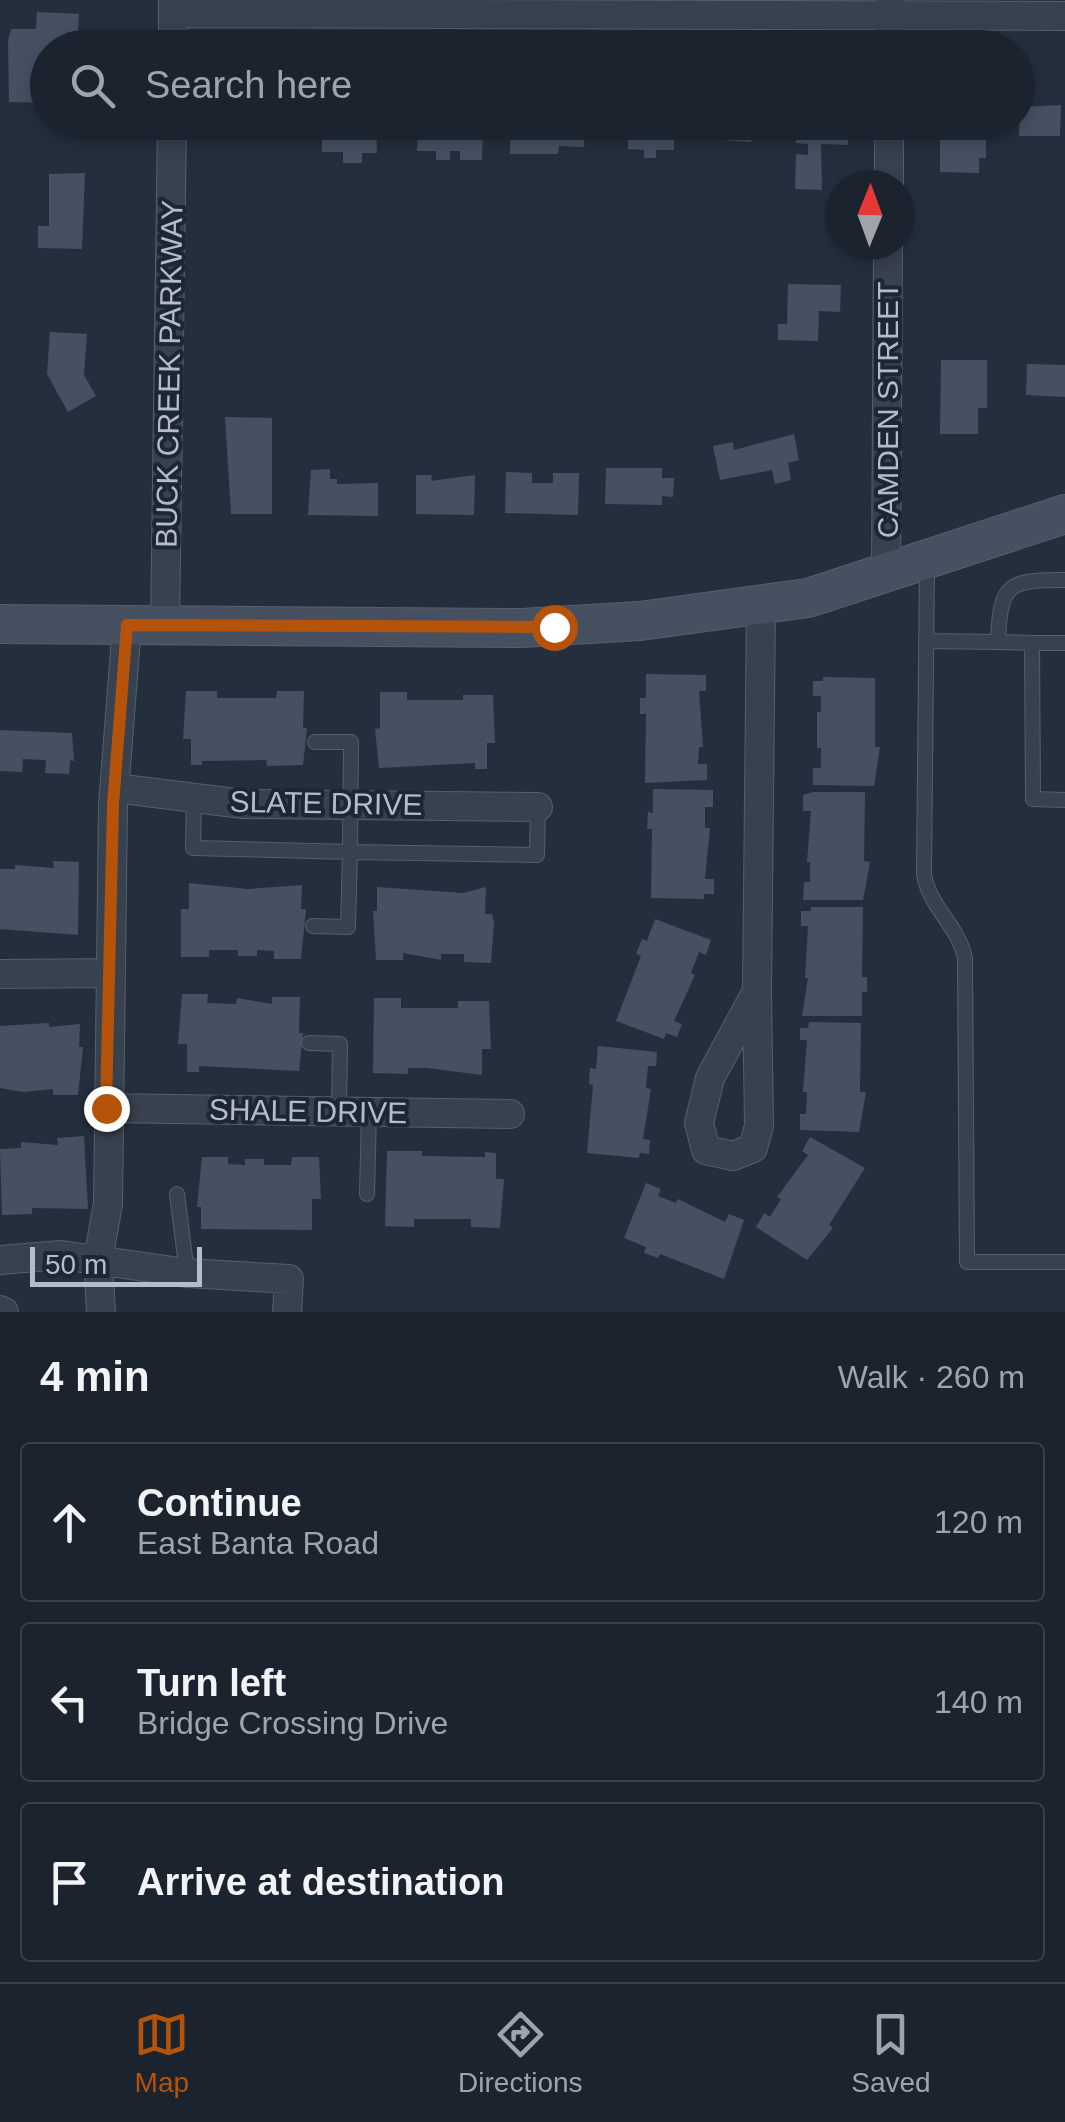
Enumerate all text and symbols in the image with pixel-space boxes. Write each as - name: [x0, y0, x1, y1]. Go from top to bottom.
- search box: [30, 30, 1035, 140]
- icon: search: [65, 58, 120, 113]
- text: Search here: [145, 64, 352, 106]
- north arrow: [825, 170, 915, 260]
- street label: BUCK CREEK PARKWAY: [149, 200, 189, 548]
- street label: CAMDEN STREET: [871, 282, 904, 538]
- route start: [532, 605, 578, 651]
- street label: SLATE DRIVE: [229, 785, 423, 821]
- route end: [84, 1086, 130, 1132]
- street label: SHALE DRIVE: [209, 1093, 407, 1129]
- scale bar: [30, 1242, 202, 1286]
- text: 50 m: [45, 1249, 107, 1280]
- text: 4 min: [40, 1353, 150, 1400]
- text: Walk · 260 m: [838, 1359, 1025, 1395]
- text: Continue: [137, 1482, 302, 1524]
- icon: ahead: [42, 1495, 97, 1550]
- text: 120 m: [934, 1504, 1023, 1540]
- text: East Banta Road: [137, 1525, 379, 1561]
- text: Turn left: [137, 1662, 286, 1704]
- icon: left: [42, 1675, 97, 1730]
- text: 140 m: [934, 1684, 1023, 1720]
- text: Bridge Crossing Drive: [137, 1705, 448, 1741]
- icon: arrive: [42, 1855, 97, 1910]
- text: Arrive at destination: [137, 1861, 504, 1903]
- tab: Map: [134, 2007, 189, 2099]
- tab: Directions: [458, 2007, 583, 2099]
- tab: Saved: [851, 2007, 931, 2099]

